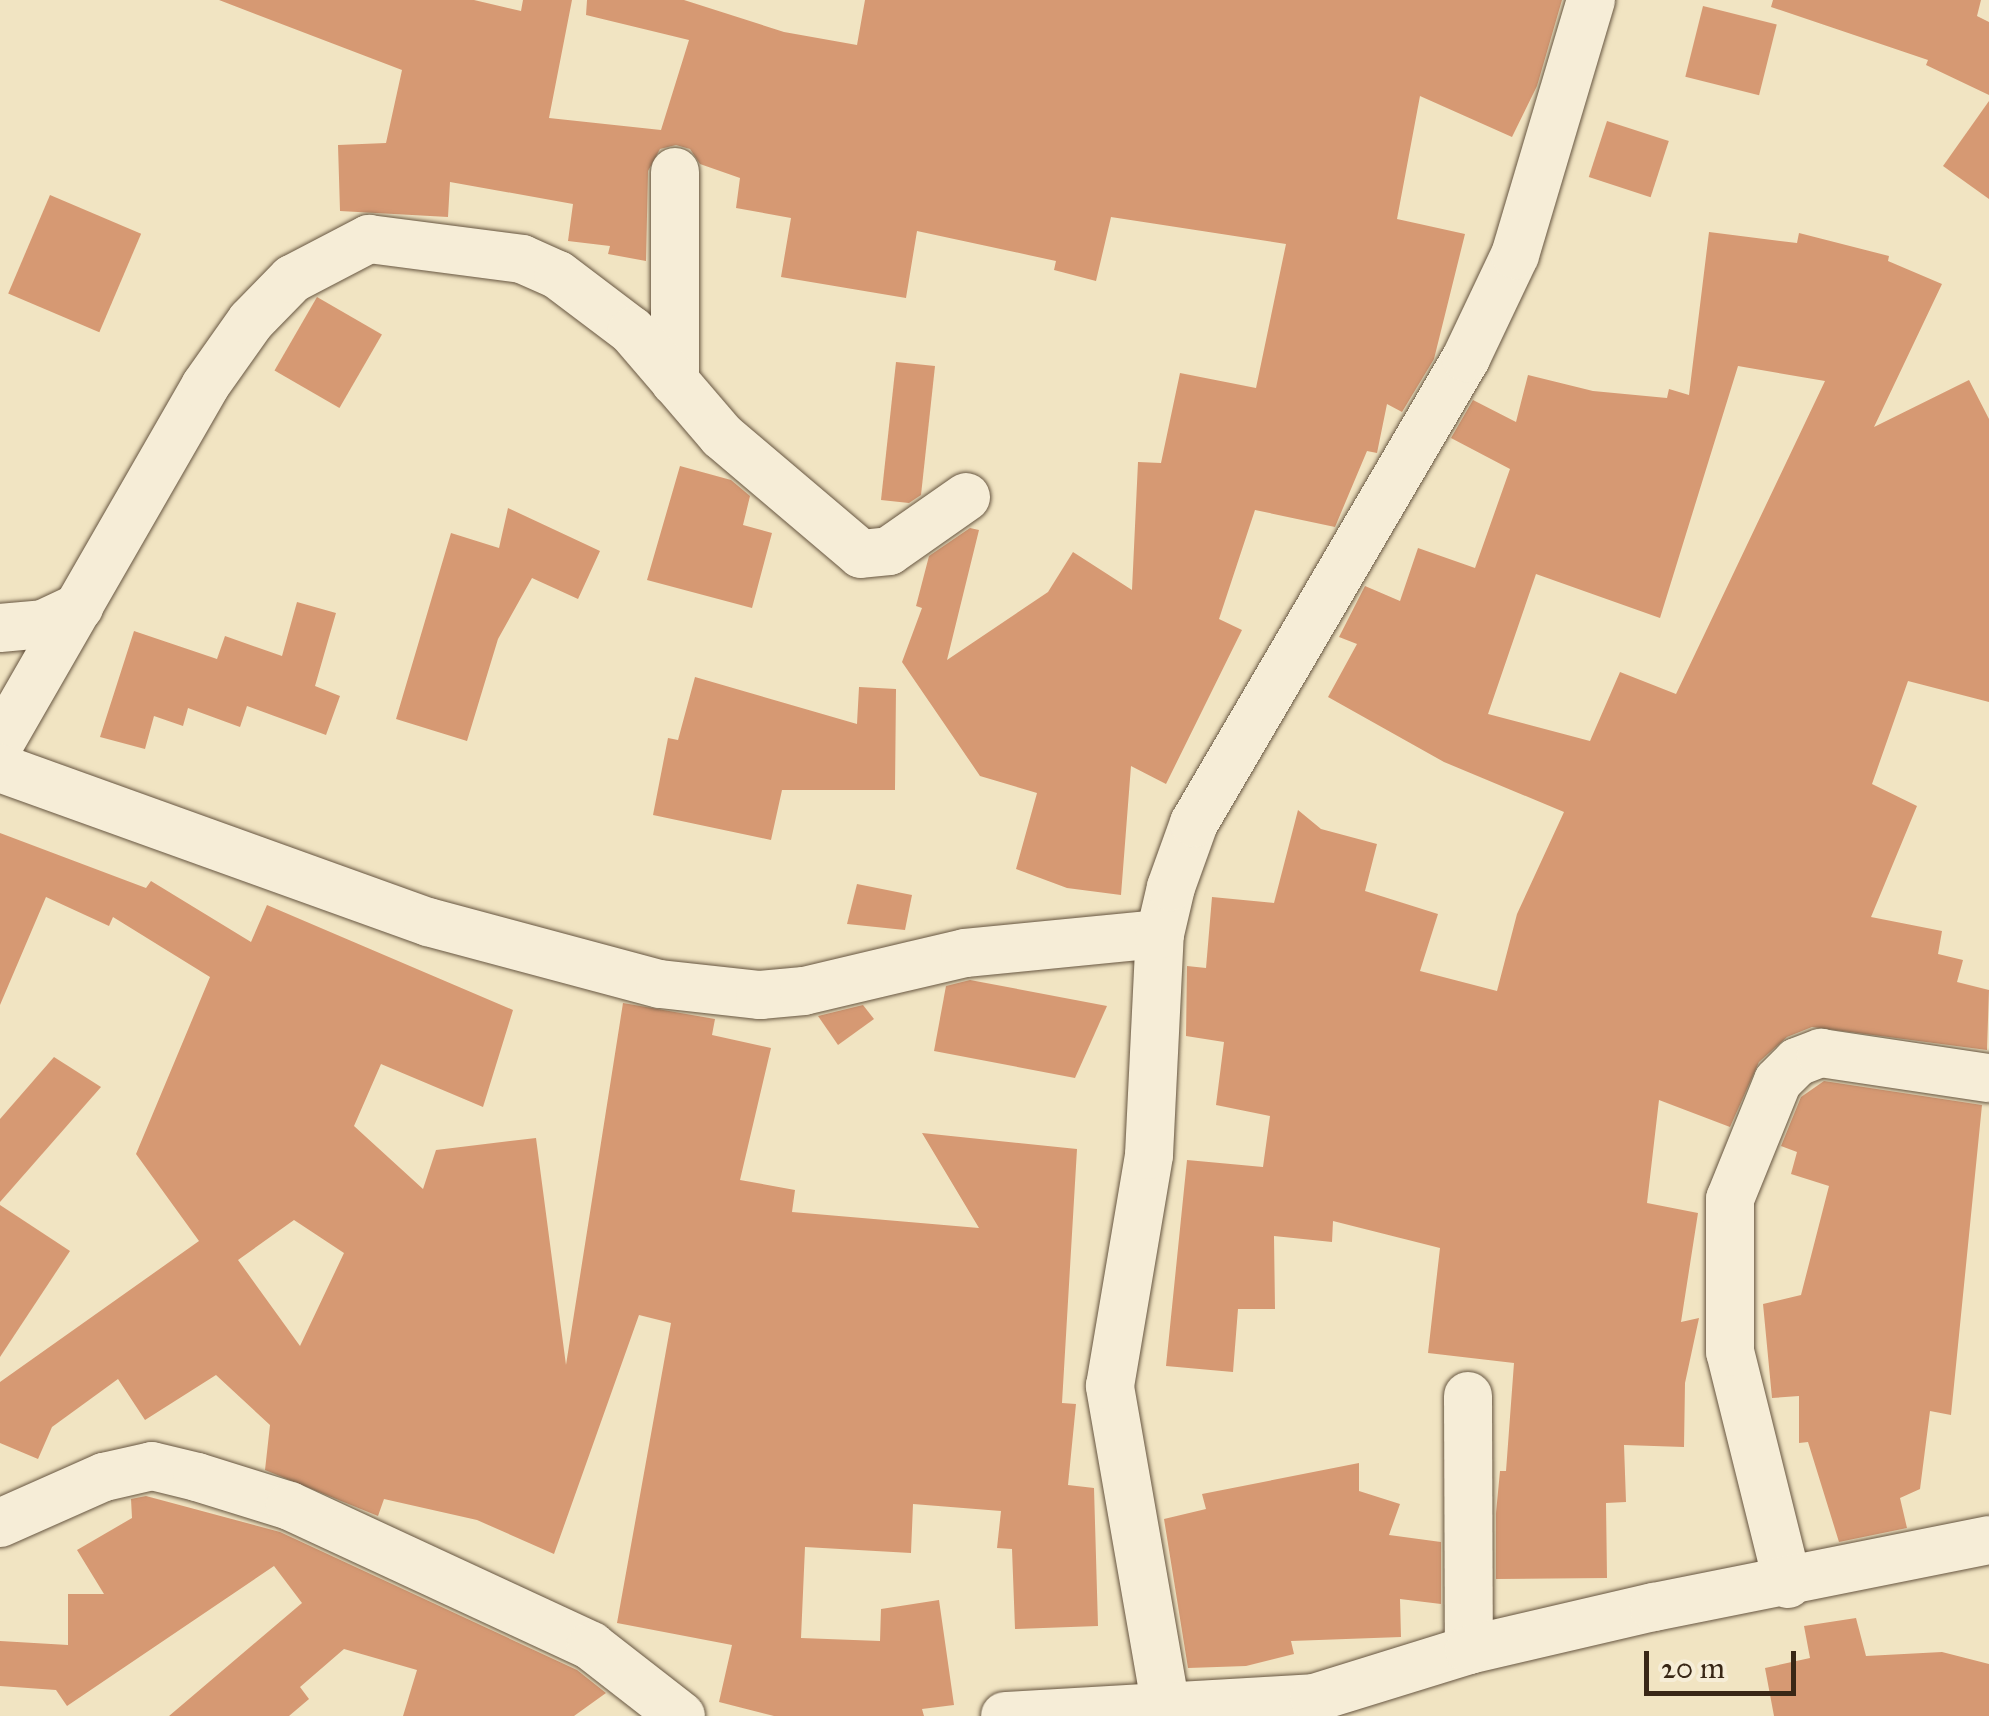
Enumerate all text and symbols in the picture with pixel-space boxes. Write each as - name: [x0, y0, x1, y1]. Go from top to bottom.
- scale bar: [1649, 1631, 1802, 1693]
- text: 20 m: [1661, 1650, 1725, 1686]

